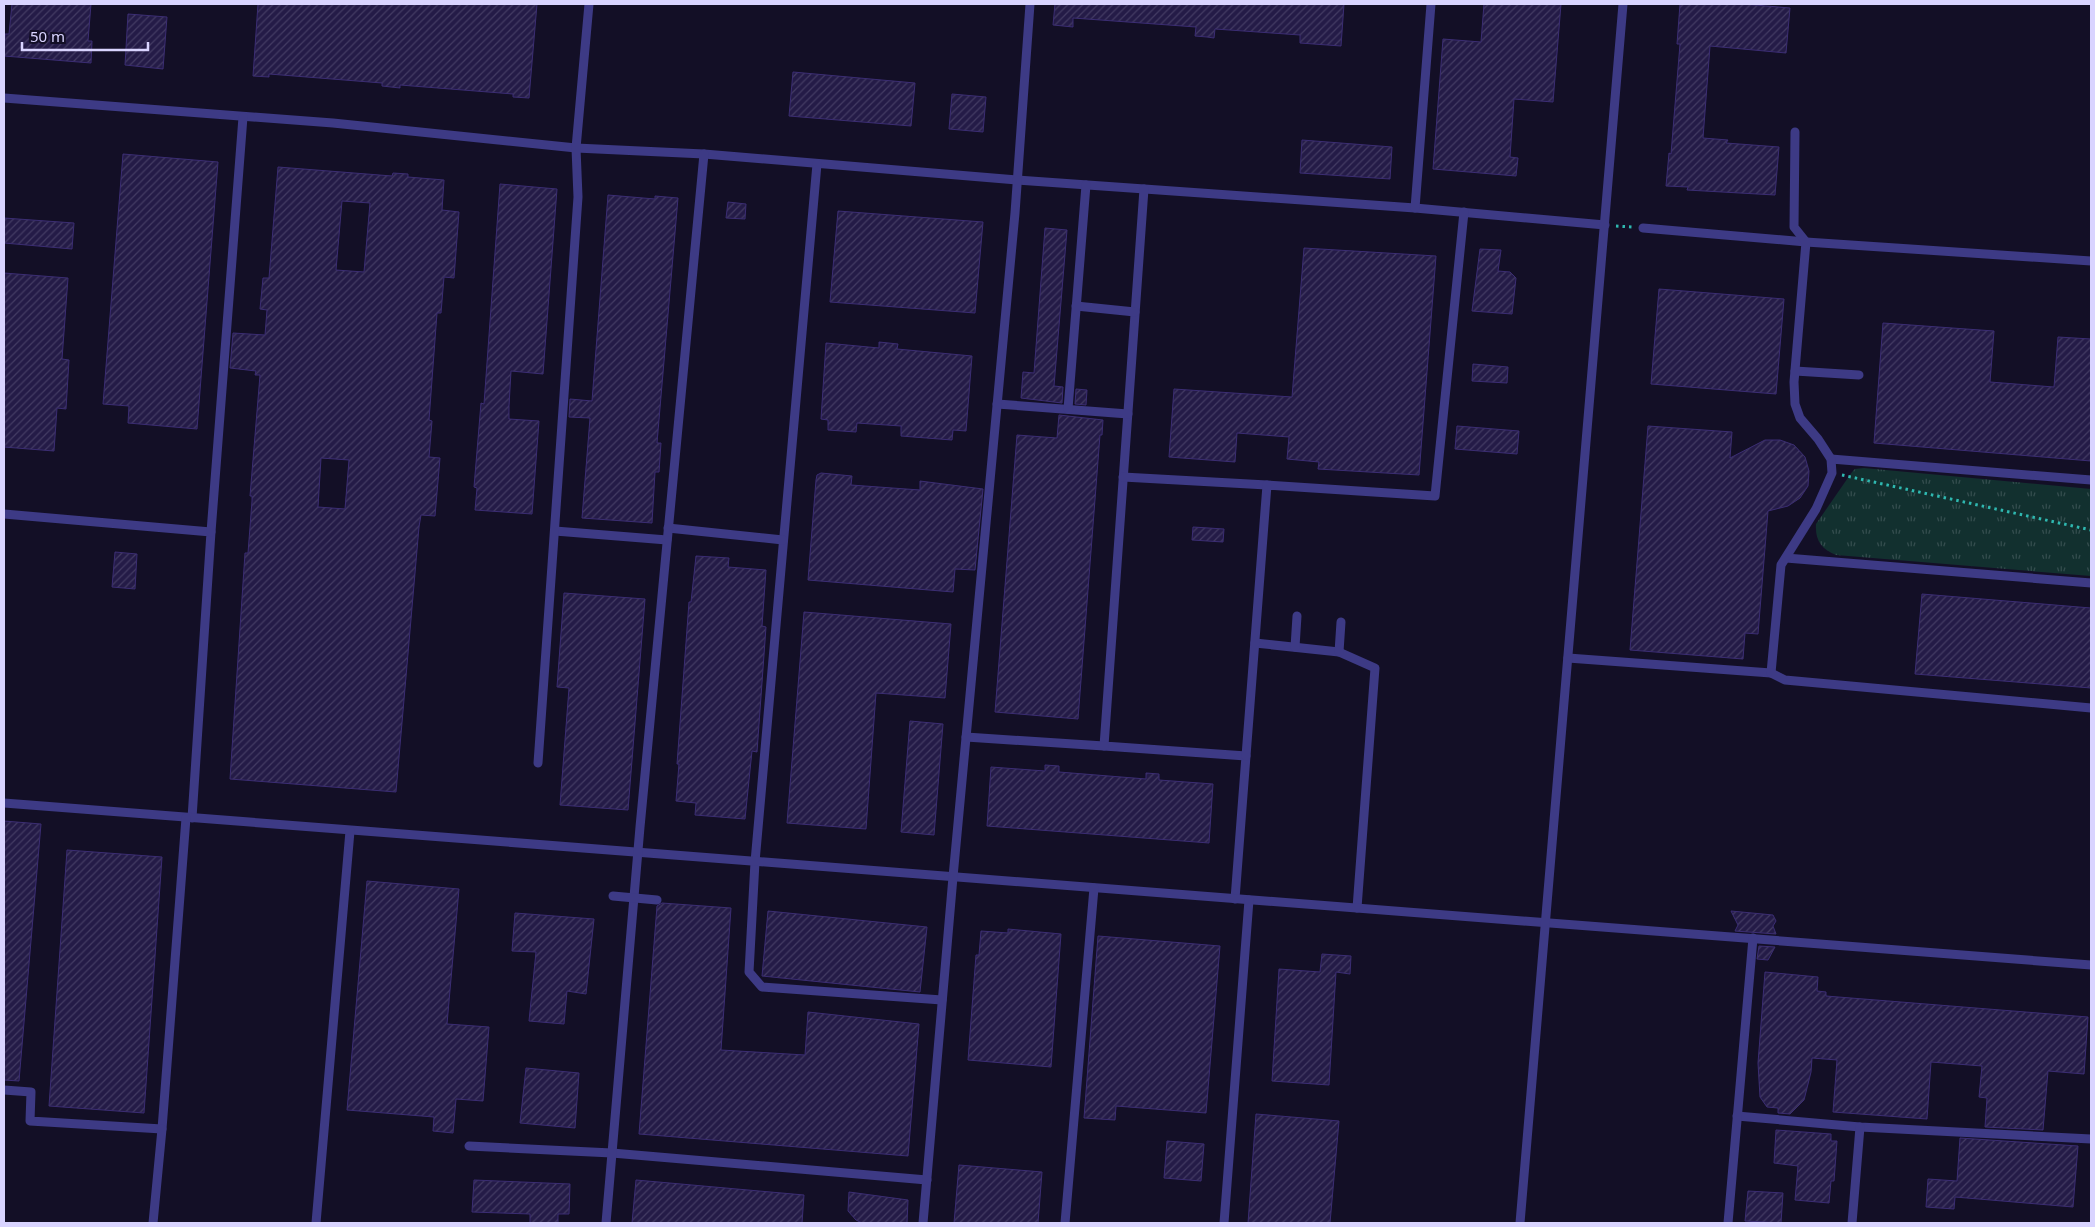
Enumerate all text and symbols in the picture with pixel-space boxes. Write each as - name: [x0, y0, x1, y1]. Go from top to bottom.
- scale bar: [22, 20, 149, 52]
- text: 50 m: [30, 26, 65, 46]

